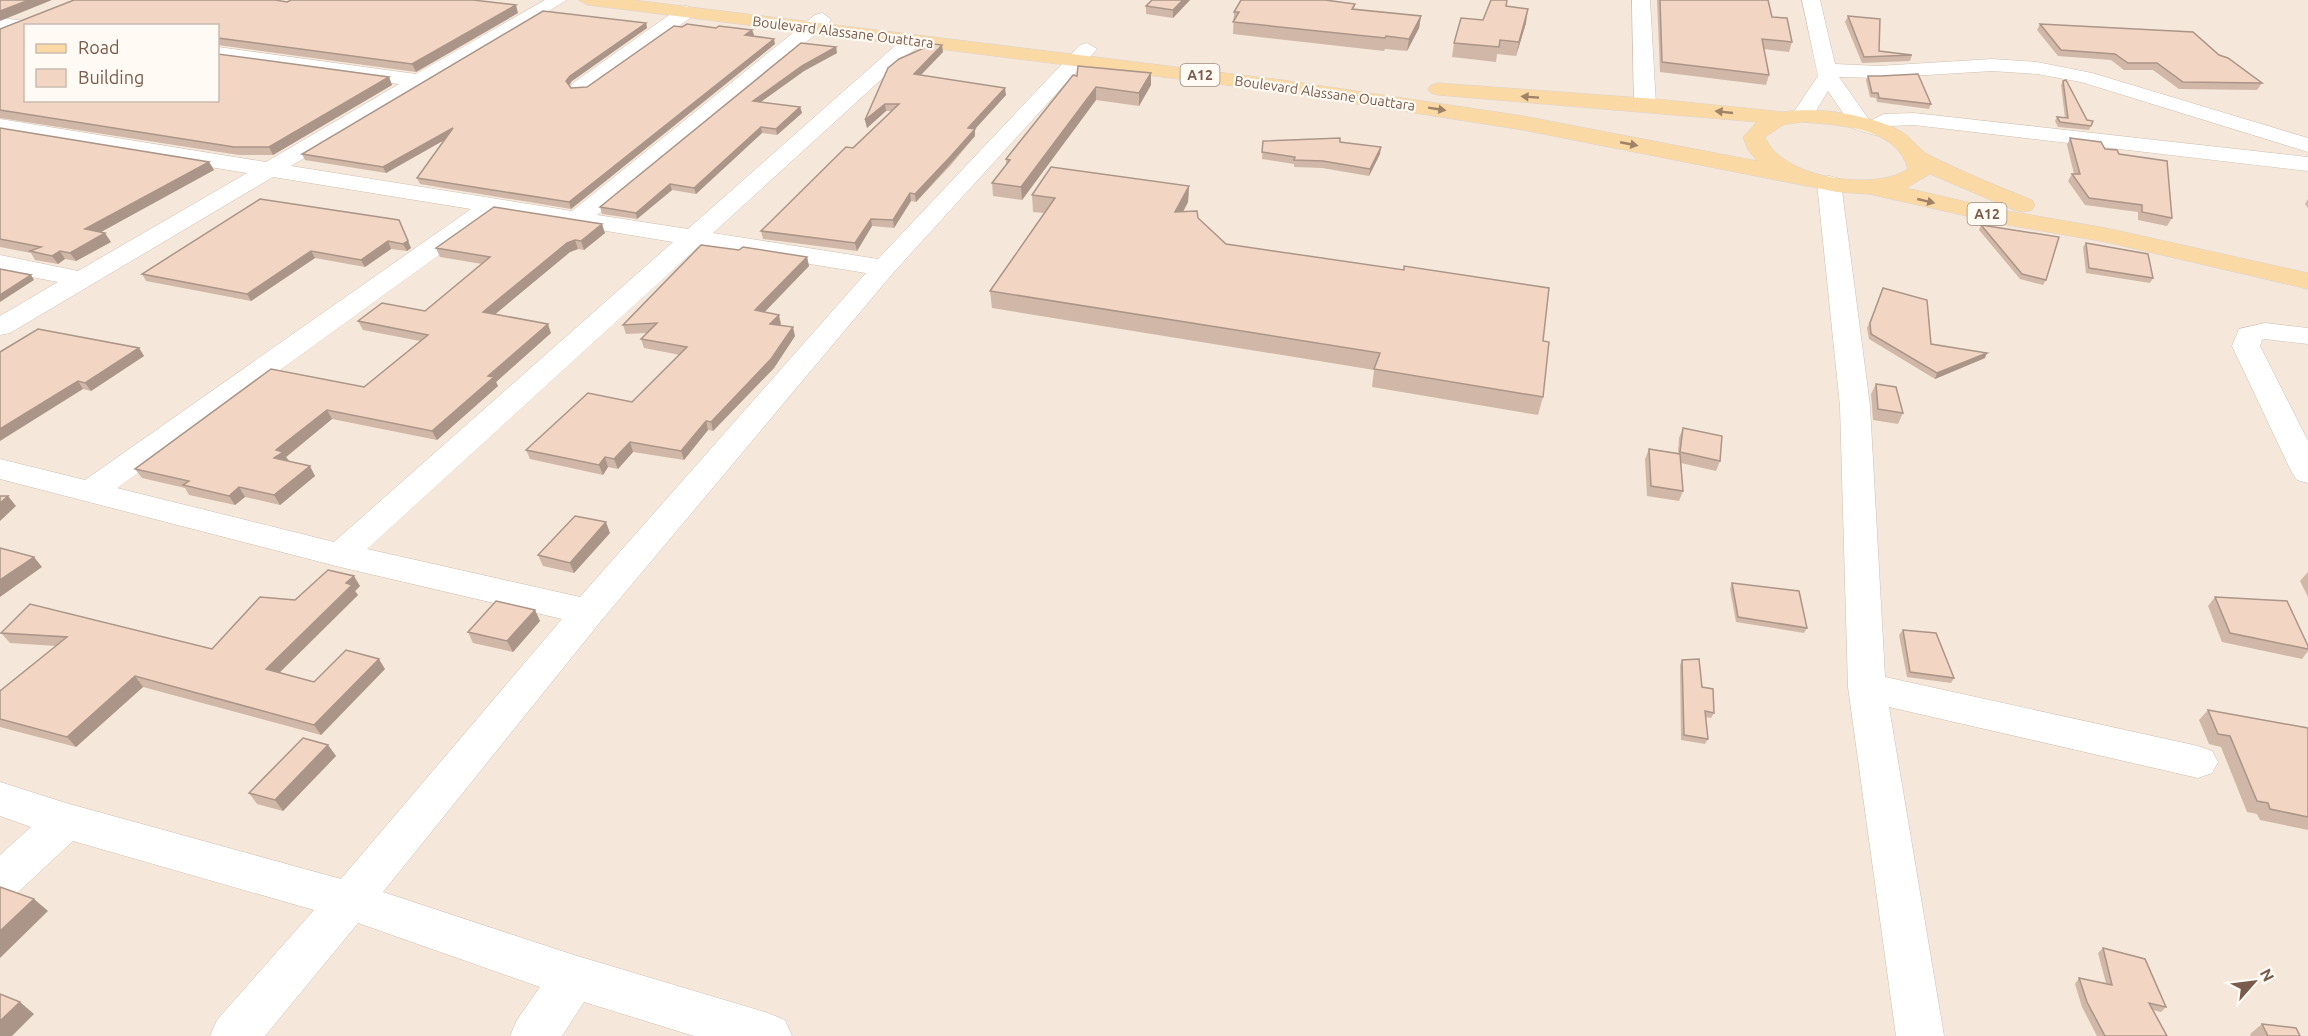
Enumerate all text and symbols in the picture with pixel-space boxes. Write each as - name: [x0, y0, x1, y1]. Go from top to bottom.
- street label: Boulevard Alassane Ouattara: [752, 13, 934, 51]
- legend: [24, 24, 219, 102]
- text: Road: [78, 37, 120, 57]
- road number: A12: [1180, 64, 1220, 86]
- text: Building: [78, 67, 144, 87]
- street label: Boulevard Alassane Ouattara: [1234, 72, 1416, 114]
- one-way arrow: [1520, 93, 1539, 102]
- one-way arrow: [1428, 105, 1447, 114]
- one-way arrow: [1715, 107, 1734, 117]
- one-way arrow: [1620, 140, 1639, 149]
- one-way arrow: [1917, 197, 1936, 206]
- road number: A12: [1968, 203, 2006, 225]
- north arrow: [2224, 952, 2284, 1012]
- text: N: [2256, 965, 2278, 984]

